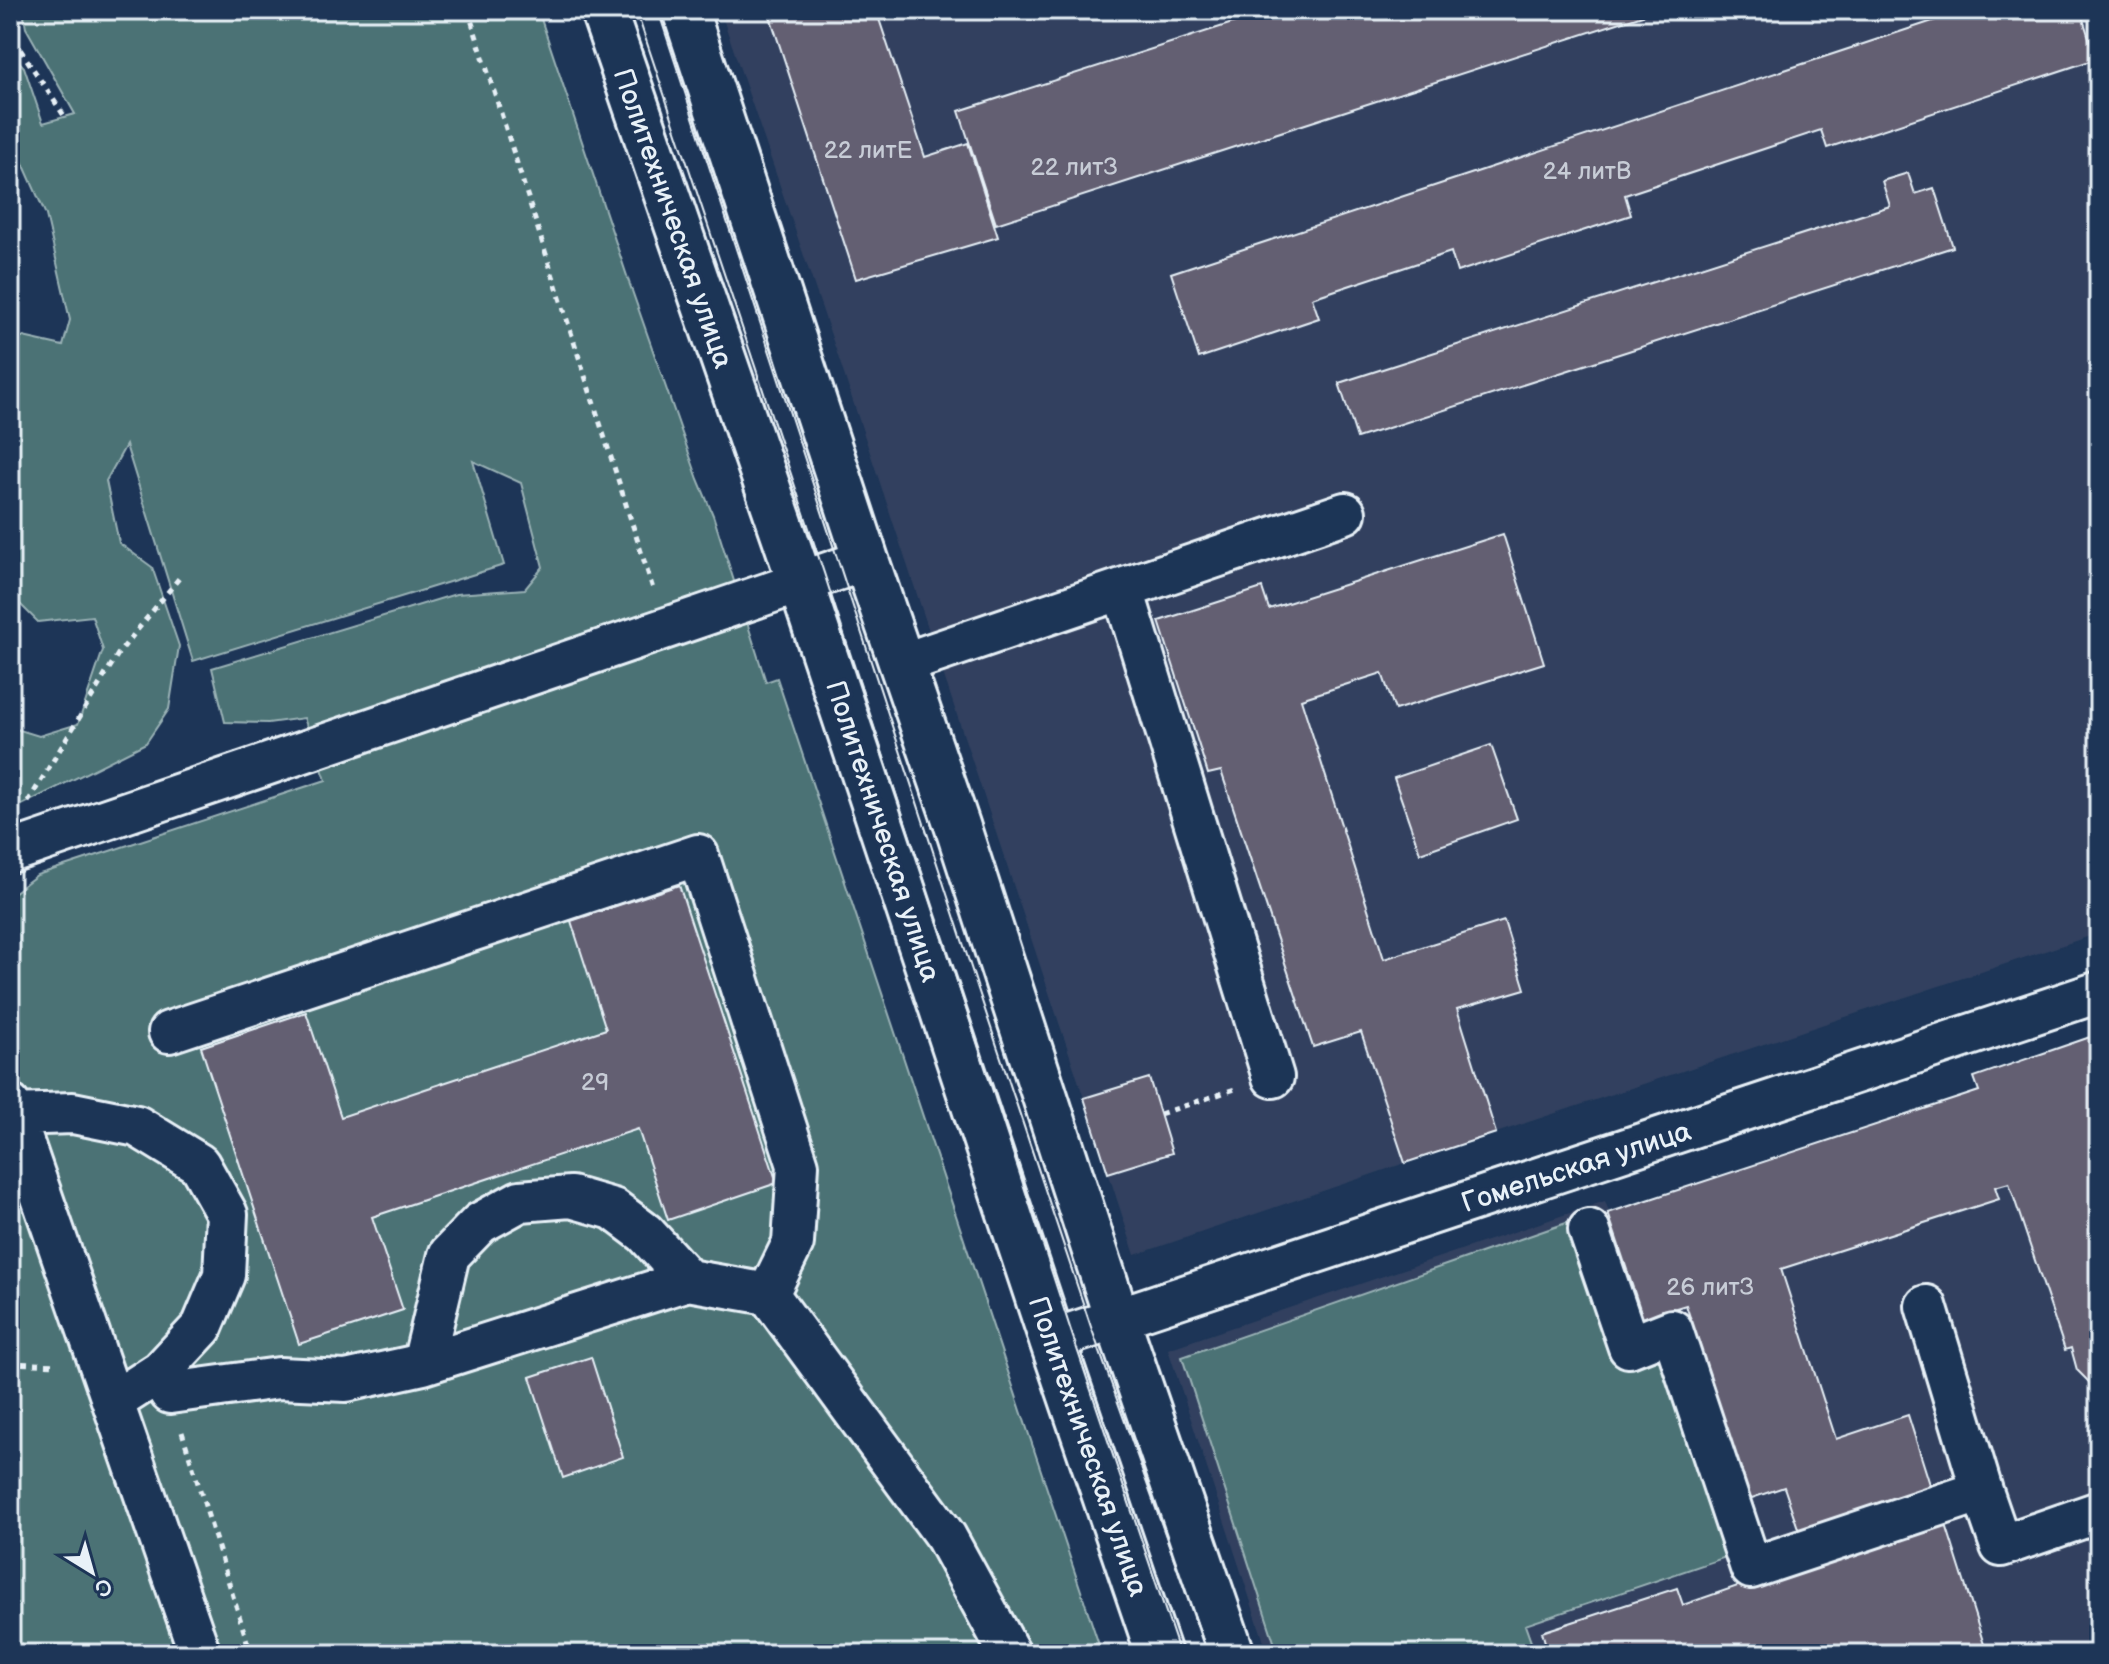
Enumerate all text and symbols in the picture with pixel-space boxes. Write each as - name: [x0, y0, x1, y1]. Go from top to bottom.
- street label: Политехническая улица: [606, 64, 740, 373]
- house number: 22 литЕ: [824, 136, 912, 165]
- house number: 22 литЗ: [1030, 153, 1118, 182]
- house number: 24 литВ: [1543, 157, 1631, 186]
- street label: Политехническая улица: [818, 677, 947, 987]
- house number: 29: [581, 1068, 609, 1097]
- street label: Гомельская улица: [1458, 1115, 1696, 1220]
- house number: 26 литЗ: [1666, 1273, 1754, 1302]
- street label: Политехническая улица: [1021, 1292, 1155, 1601]
- north arrow: [52, 1532, 132, 1612]
- text: С: [89, 1571, 117, 1602]

